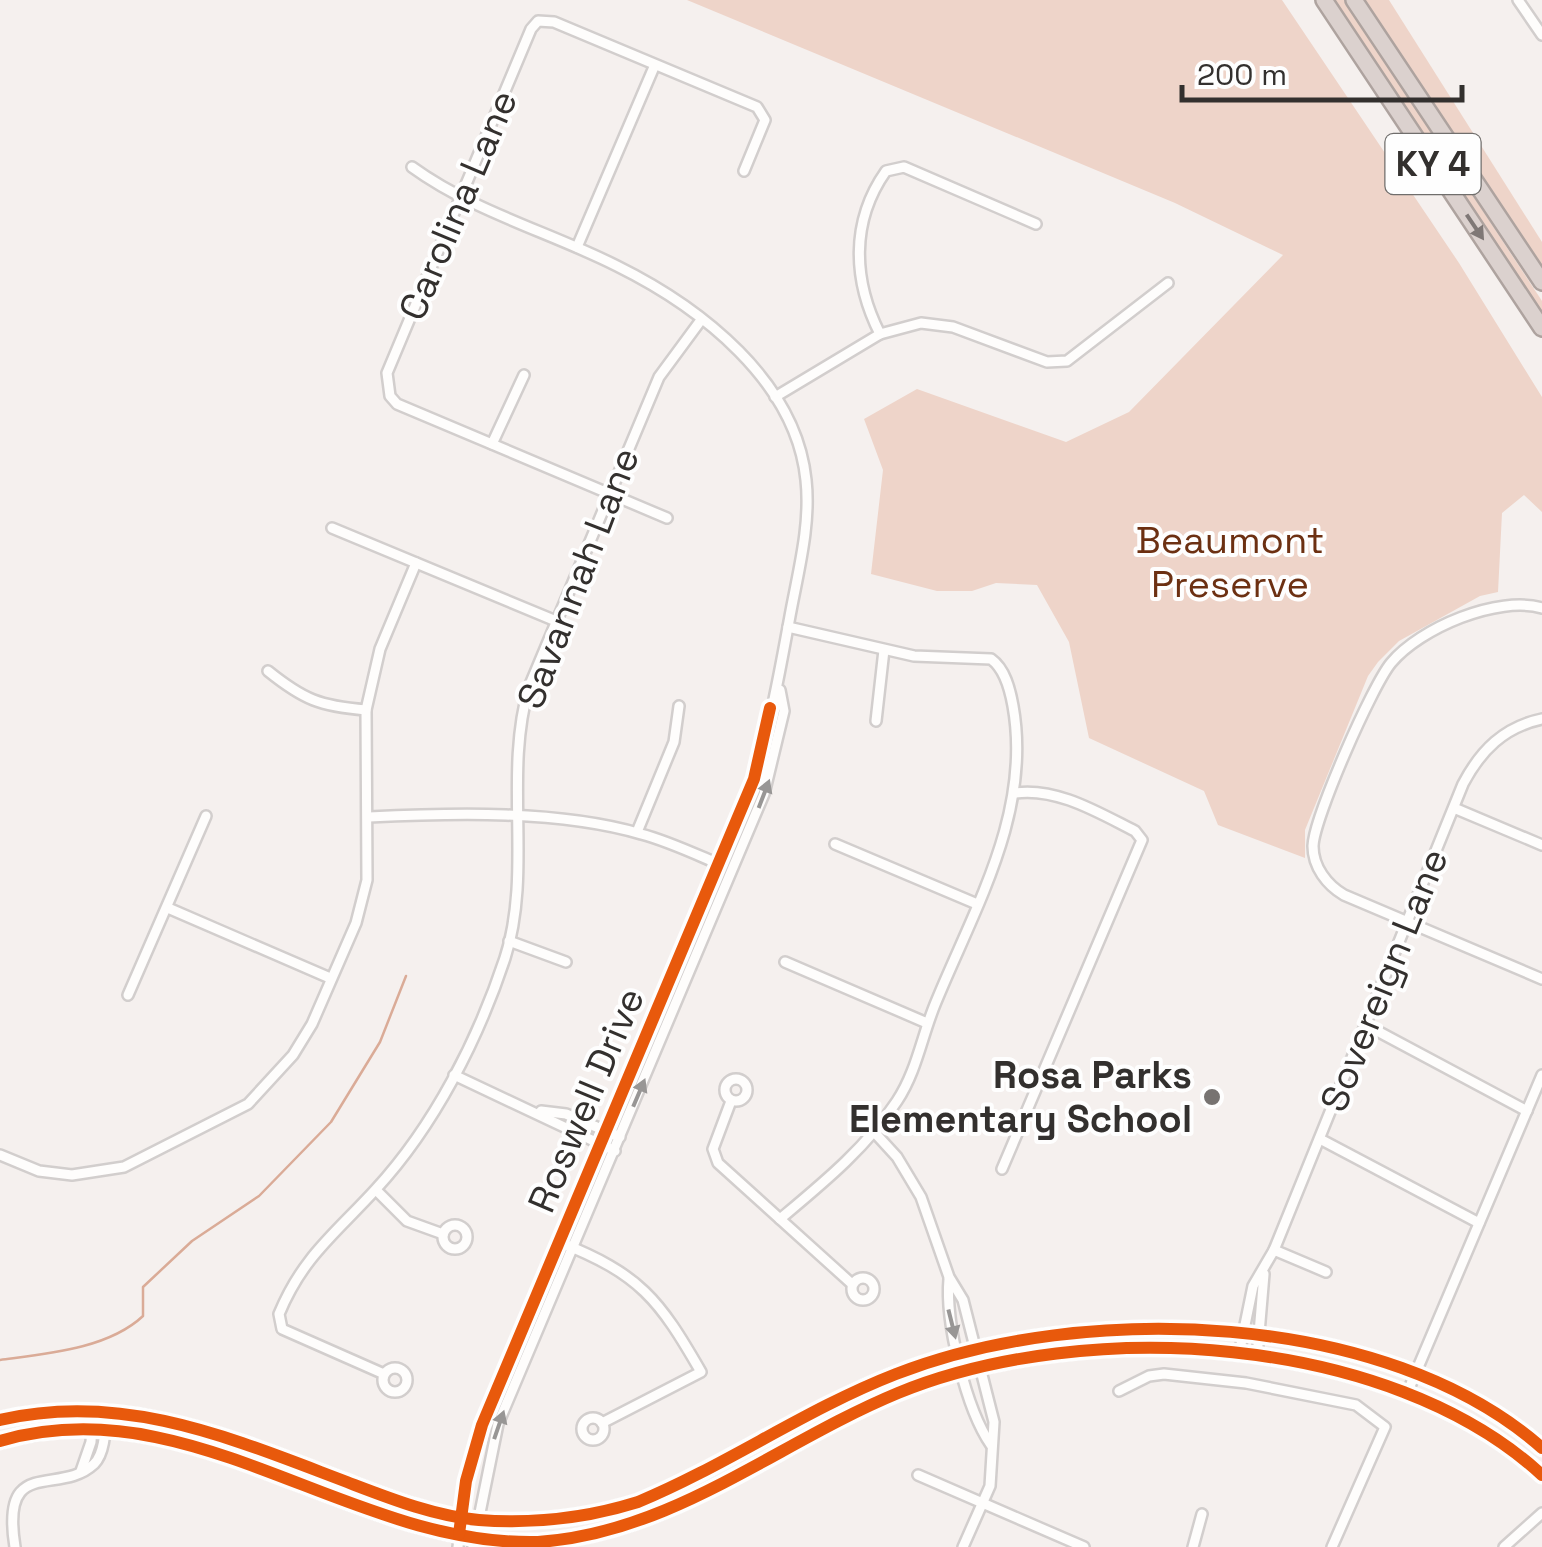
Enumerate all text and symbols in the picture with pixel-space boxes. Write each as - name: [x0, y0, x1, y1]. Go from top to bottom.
- scale bar: [1182, 40, 1462, 102]
- text: 200 m: [1197, 55, 1287, 94]
- street label: Carolina Lane: [388, 83, 528, 327]
- road number: KY 4: [1386, 134, 1480, 194]
- one-way arrow: [1465, 213, 1483, 240]
- street label: Savannah Lane: [506, 441, 650, 715]
- park label: Beaumont Preserve: [1136, 516, 1324, 608]
- one-way arrow: [757, 778, 772, 808]
- street label: Sovereign Lane: [1309, 841, 1459, 1119]
- street label: Roswell Drive: [517, 981, 655, 1219]
- place label: Rosa Parks Elementary School: [849, 1051, 1192, 1143]
- one-way arrow: [631, 1079, 647, 1108]
- marker: Rosa Parks Elementary School: [1201, 1086, 1223, 1108]
- one-way arrow: [945, 1309, 960, 1340]
- one-way arrow: [493, 1410, 508, 1440]

